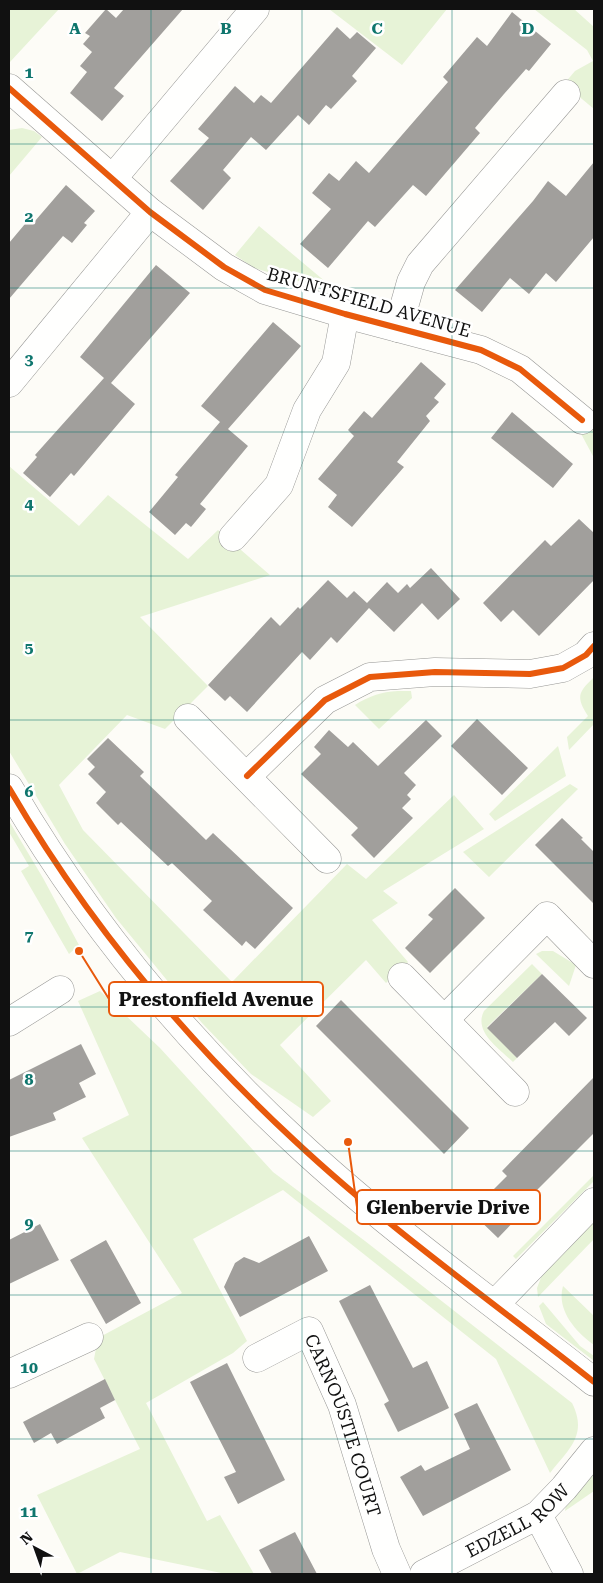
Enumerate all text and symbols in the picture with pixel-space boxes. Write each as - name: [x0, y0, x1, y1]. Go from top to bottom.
- text: A: [69, 19, 81, 38]
- text: B: [220, 19, 232, 38]
- text: C: [371, 19, 383, 38]
- text: D: [522, 19, 535, 38]
- text: 1: [25, 63, 34, 82]
- text: 2: [25, 207, 34, 226]
- street label: BRUNTSFIELD AVENUE: [265, 263, 473, 341]
- text: 3: [25, 350, 34, 369]
- text: 4: [25, 494, 34, 513]
- text: 5: [25, 638, 34, 657]
- text: 6: [25, 782, 34, 801]
- text: 7: [25, 926, 34, 945]
- callout: Prestonfield Avenue: [109, 982, 323, 1016]
- text: Prestonfield Avenue: [119, 988, 313, 1011]
- text: 8: [25, 1070, 34, 1089]
- callout: Glenbervie Drive: [357, 1190, 540, 1224]
- text: Glenbervie Drive: [366, 1196, 530, 1219]
- text: 9: [25, 1214, 34, 1233]
- street label: CARNOUSTIE COURT: [301, 1330, 386, 1519]
- text: 10: [20, 1358, 38, 1377]
- street label: EDZELL ROW: [462, 1479, 574, 1561]
- text: 11: [20, 1502, 38, 1521]
- north arrow: [10, 1523, 60, 1573]
- text: N: [17, 1528, 36, 1548]

